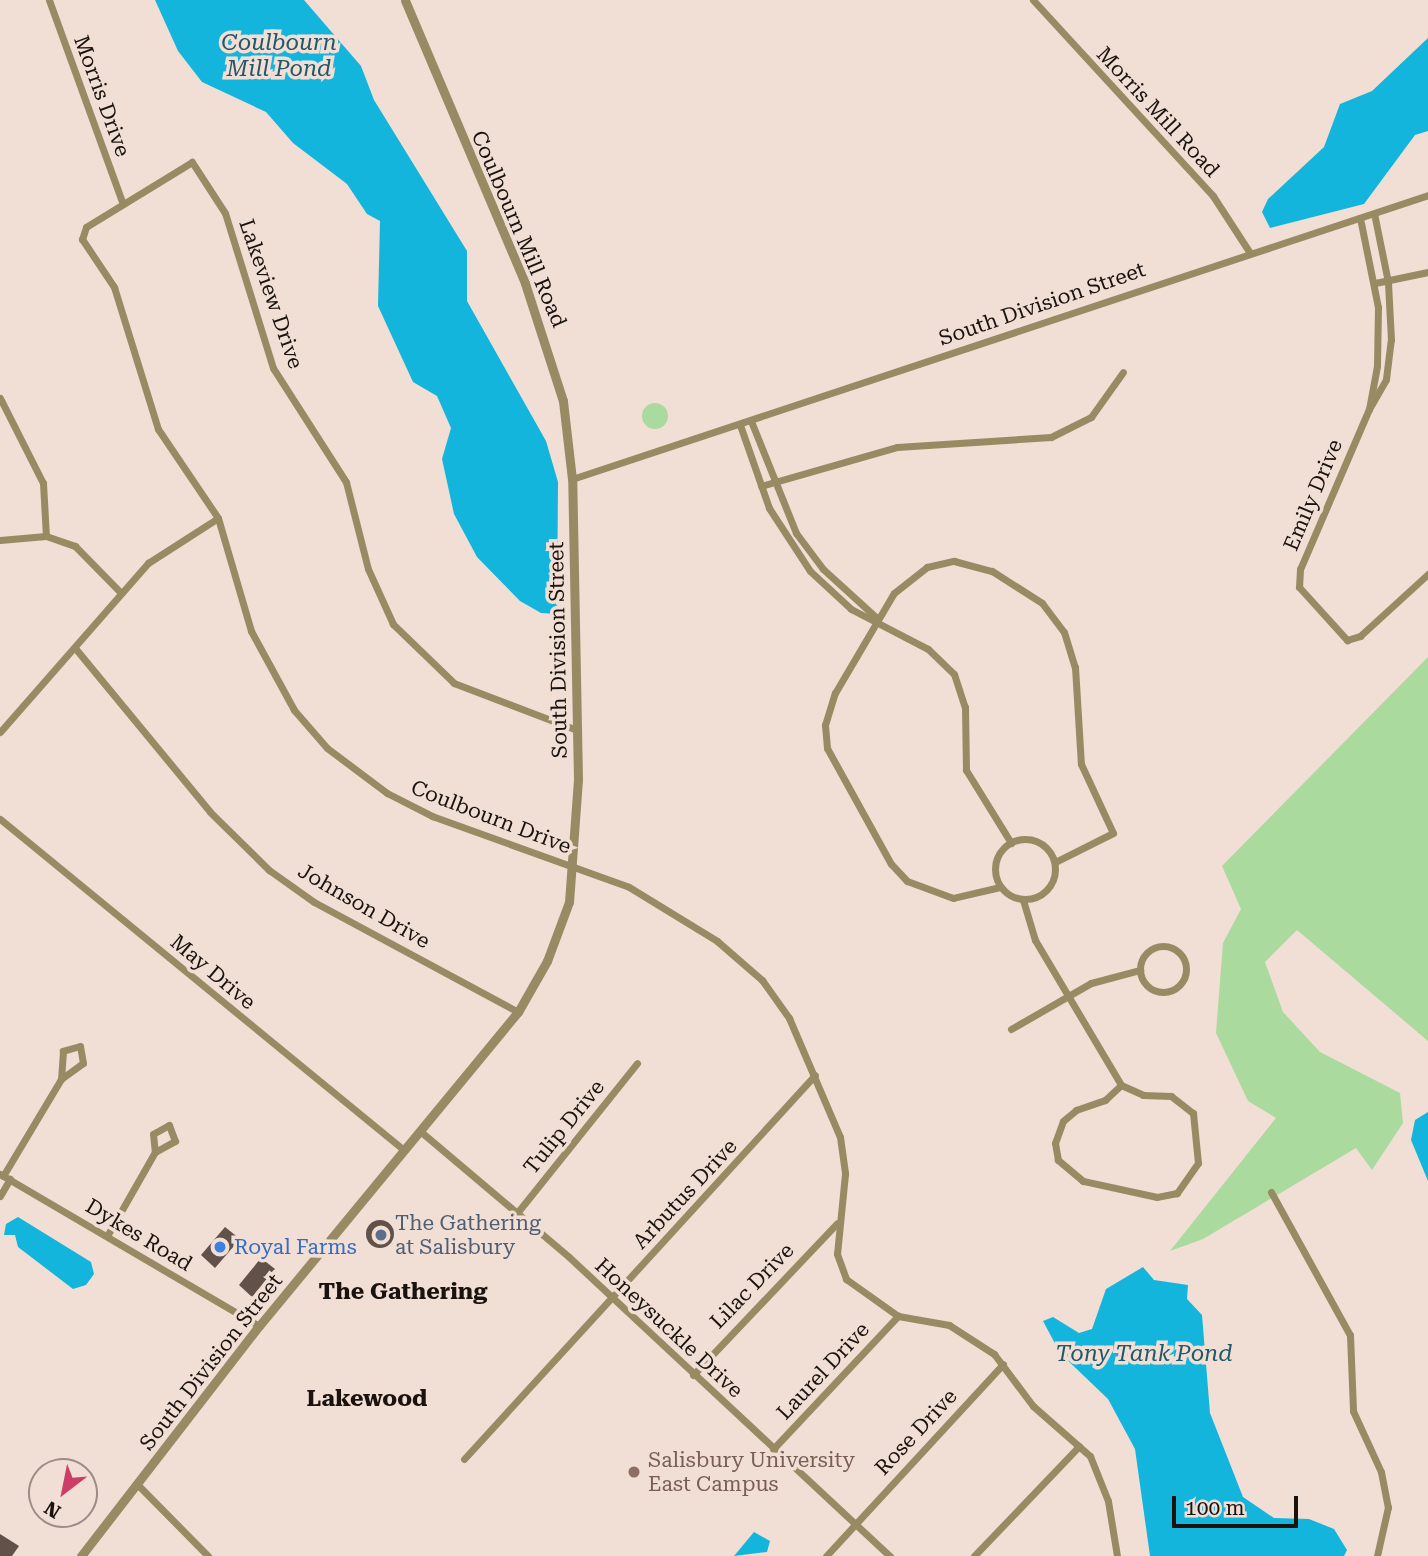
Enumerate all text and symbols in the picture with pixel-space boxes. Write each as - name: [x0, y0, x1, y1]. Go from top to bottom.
- water label: Coulbourn Mill Pond: [221, 29, 337, 83]
- street label: Morris Drive: [68, 32, 136, 160]
- street label: Morris Mill Road: [1091, 42, 1225, 182]
- street label: Coulbourn Mill Road: [466, 127, 572, 331]
- street label: Lakeview Drive: [234, 216, 308, 372]
- street label: South Division Street: [935, 257, 1149, 351]
- street label: Emily Drive: [1278, 436, 1348, 554]
- street label: South Division Street: [544, 541, 572, 759]
- street label: Coulbourn Drive: [407, 775, 575, 859]
- street label: Johnson Drive: [294, 858, 434, 954]
- street label: May Drive: [165, 929, 261, 1015]
- street label: Tulip Drive: [518, 1075, 610, 1179]
- street label: Arbutus Drive: [628, 1134, 742, 1254]
- street label: Dykes Road: [81, 1193, 197, 1277]
- place label: The Gathering at Salisbury: [395, 1210, 541, 1260]
- marker: The Gathering at Salisbury: [373, 1227, 389, 1243]
- place label: Royal Farms: [234, 1234, 357, 1260]
- street label: Lilac Drive: [705, 1238, 799, 1334]
- marker: Royal Farms: [212, 1239, 228, 1255]
- street label: Honeysuckle Drive: [590, 1253, 748, 1403]
- street label: South Division Street: [134, 1269, 288, 1455]
- district label: The Gathering: [319, 1278, 487, 1306]
- street label: Laurel Drive: [772, 1317, 874, 1425]
- water label: Tony Tank Pond: [1055, 1340, 1233, 1368]
- street label: Rose Drive: [870, 1384, 962, 1480]
- district label: Lakewood: [307, 1385, 427, 1413]
- place label: Salisbury University East Campus: [648, 1447, 855, 1497]
- north arrow: [28, 1458, 98, 1528]
- marker: Salisbury University East Campus: [626, 1464, 642, 1480]
- scale bar: [1176, 1482, 1302, 1526]
- text: N: [40, 1496, 65, 1523]
- text: 100 m: [1185, 1496, 1245, 1520]

